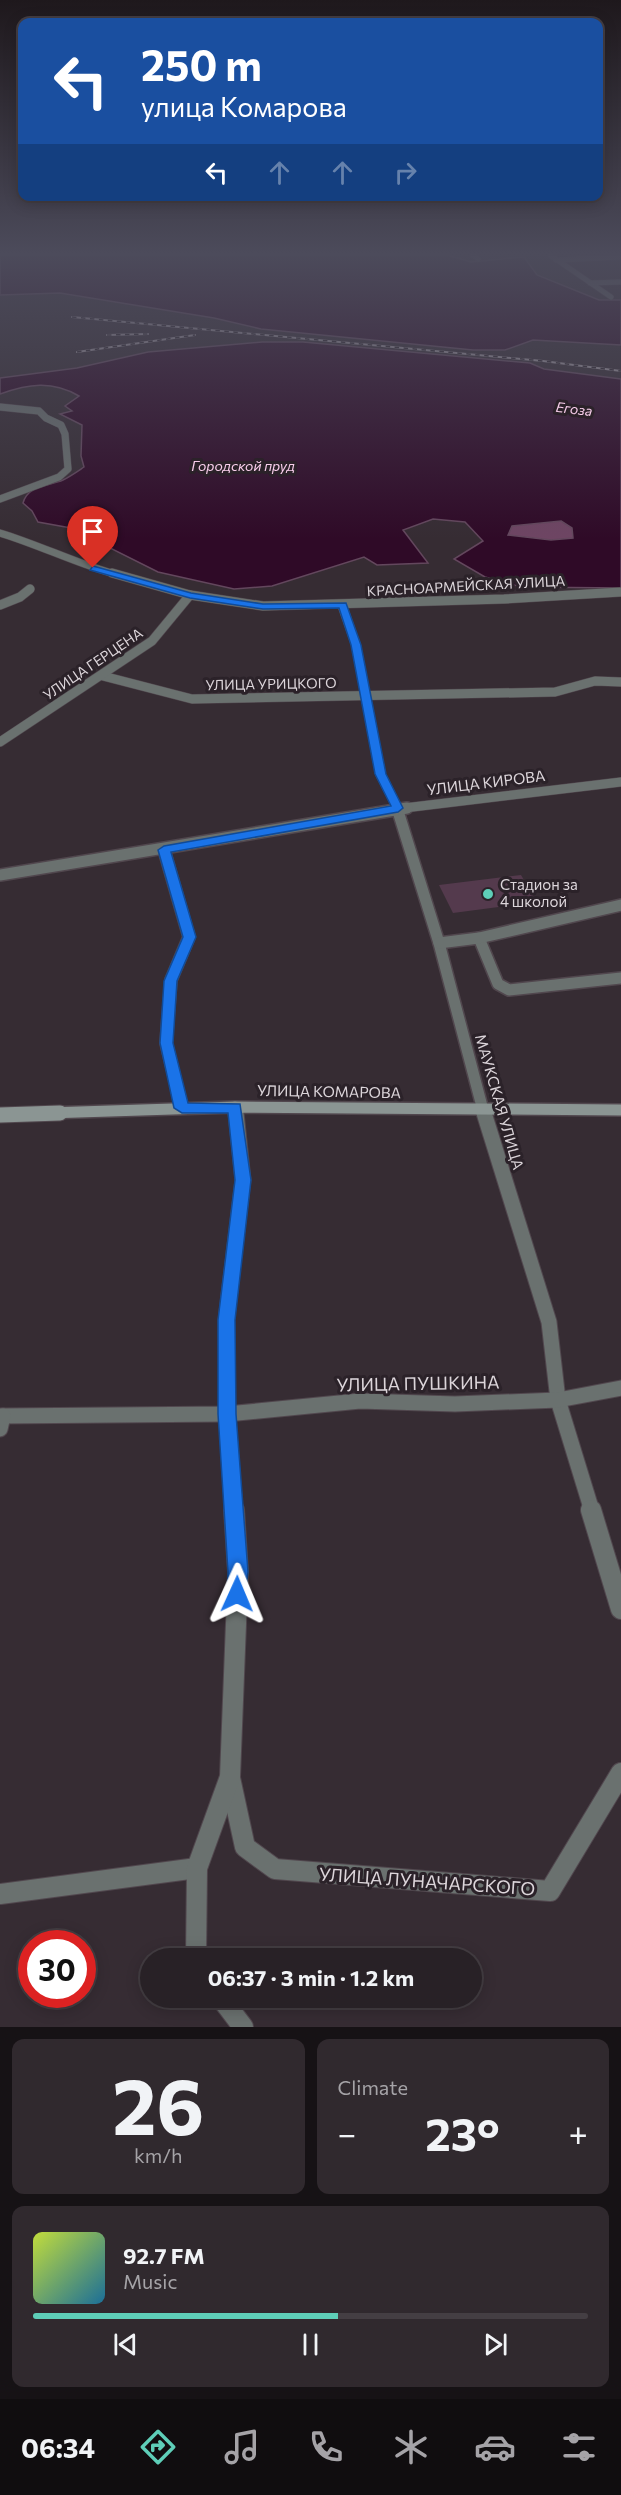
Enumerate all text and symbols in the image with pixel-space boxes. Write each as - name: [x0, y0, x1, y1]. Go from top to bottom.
- text: 250 m: [141, 38, 262, 90]
- icon: left: [42, 42, 120, 120]
- text: улица Комарова: [141, 90, 347, 123]
- icon: left: [200, 156, 233, 189]
- icon: ahead: [263, 156, 296, 189]
- icon: ahead: [326, 156, 359, 189]
- icon: right: [389, 156, 422, 189]
- water label: Егоза: [555, 398, 593, 419]
- water label: Городской пруд: [191, 457, 295, 474]
- pin: [67, 506, 118, 568]
- icon: arrive: [76, 515, 109, 548]
- street label: КРАСНОАРМЕЙСКАЯ УЛИЦА: [366, 572, 566, 599]
- street label: УЛИЦА ГЕРЦЕНА: [40, 624, 146, 703]
- street label: УЛИЦА УРИЦКОГО: [205, 674, 337, 693]
- street label: УЛИЦА КИРОВА: [426, 766, 546, 798]
- place label: Стадион за 4 школой: [500, 875, 578, 910]
- marker: Стадион за 4 школой: [481, 887, 495, 901]
- street label: МАУКСКАЯ УЛИЦА: [472, 1032, 528, 1172]
- street label: УЛИЦА КОМАРОВА: [257, 1081, 401, 1101]
- street label: УЛИЦА ПУШКИНА: [336, 1371, 500, 1395]
- position arrow: [205, 1562, 269, 1626]
- street label: УЛИЦА ЛУНАЧАРСКОГО: [318, 1862, 536, 1900]
- speed limit sign: 30: [18, 1930, 96, 2008]
- text: 06:37 · 3 min · 1.2 km: [208, 1964, 414, 1991]
- text: 26: [112, 2056, 204, 2151]
- text: Climate: [338, 2075, 408, 2099]
- text: 23°: [425, 2105, 500, 2160]
- text: −: [338, 2112, 356, 2153]
- text: +: [569, 2112, 588, 2153]
- text: km/h: [134, 2143, 183, 2167]
- text: 92.7 FM: [123, 2242, 205, 2269]
- text: Music: [123, 2269, 177, 2293]
- icon: previous: [109, 2328, 142, 2361]
- icon: pause: [294, 2328, 327, 2361]
- icon: next: [479, 2328, 512, 2361]
- icon: directions: [137, 2426, 179, 2468]
- icon: music: [221, 2426, 263, 2468]
- icon: phone: [305, 2426, 347, 2468]
- icon: climate: [390, 2426, 432, 2468]
- icon: car: [474, 2426, 516, 2468]
- icon: filters: [558, 2426, 600, 2468]
- text: 06:34: [21, 2431, 95, 2464]

